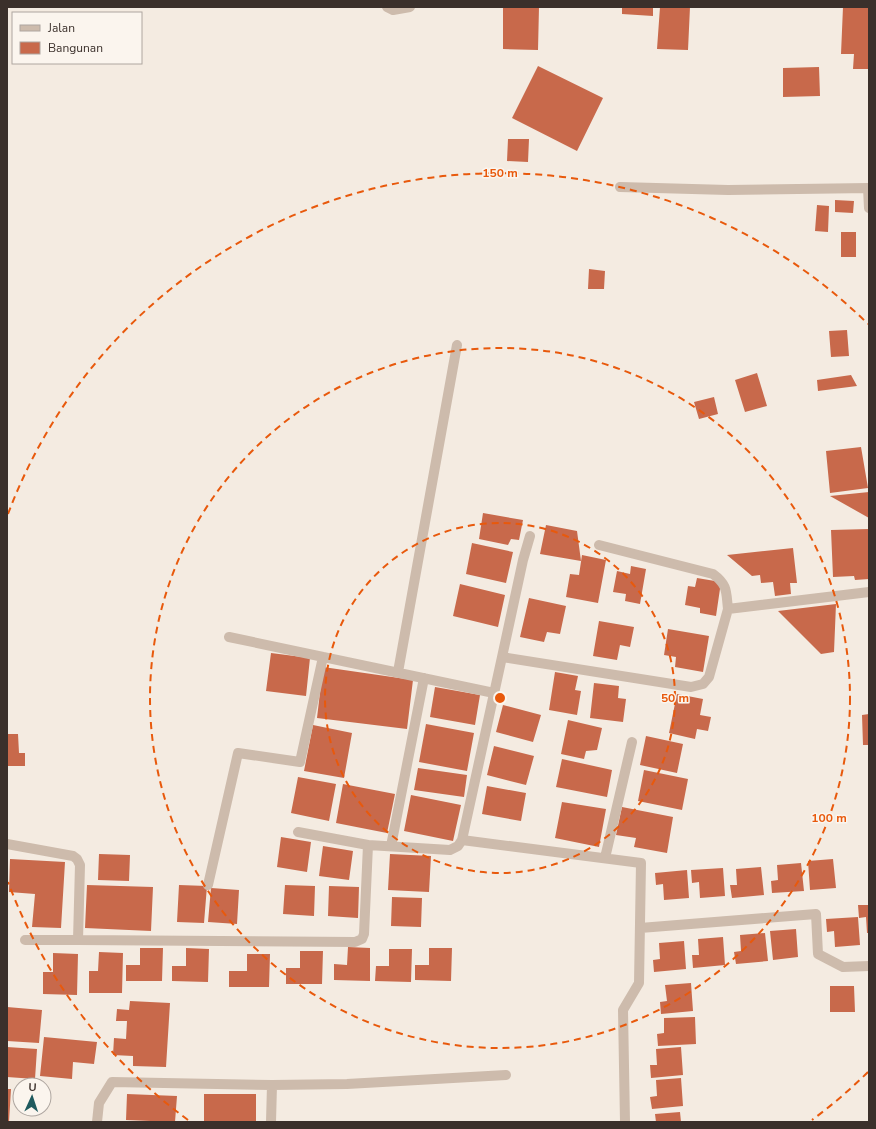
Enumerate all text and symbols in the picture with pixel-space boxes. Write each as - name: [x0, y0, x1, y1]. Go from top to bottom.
- legend: [12, 12, 142, 64]
- text: Jalan: [47, 20, 75, 36]
- text: Bangunan: [48, 40, 103, 56]
- text: 150 m: [482, 165, 518, 181]
- text: 50 m: [661, 690, 689, 706]
- centre of rings: [493, 691, 507, 705]
- text: 100 m: [811, 810, 847, 826]
- north arrow: [12, 1077, 52, 1117]
- text: U: [28, 1080, 37, 1095]

